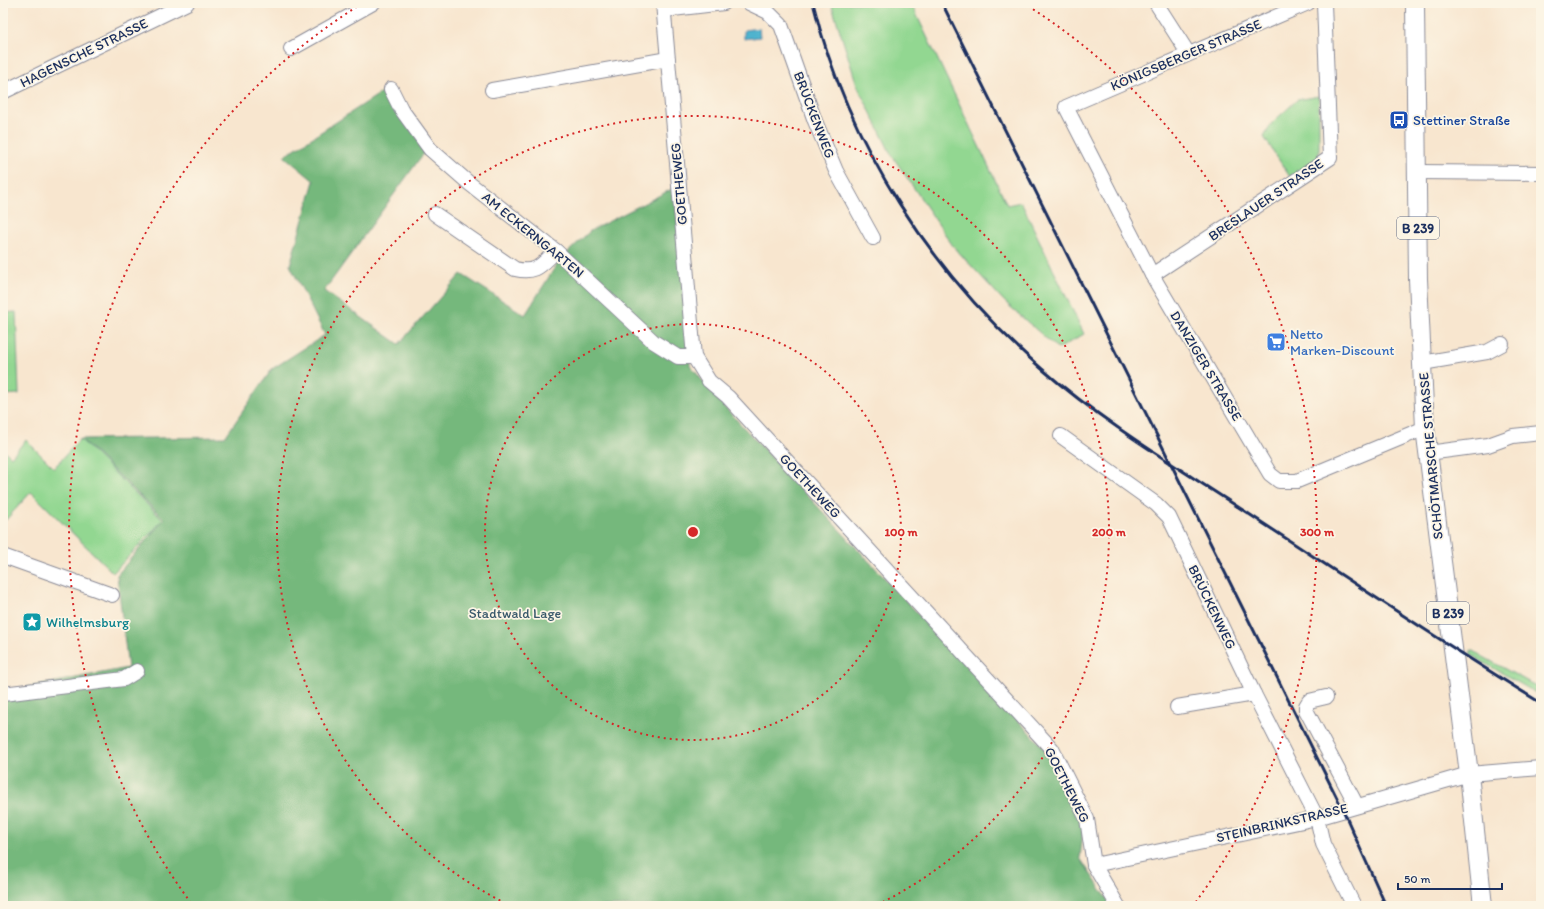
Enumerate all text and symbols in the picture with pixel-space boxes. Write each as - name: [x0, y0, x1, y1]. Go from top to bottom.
- street label: HAGENSCHE STRASSE: [17, 15, 151, 91]
- street label: KÖNIGSBERGER STRASSE: [1108, 15, 1264, 95]
- street label: BRÜCKENWEG: [790, 69, 838, 161]
- bus stop icon: Stettiner Straße: [1388, 109, 1410, 131]
- place label: Stettiner Straße: [1413, 112, 1511, 129]
- street label: GOETHEWEG: [667, 142, 691, 226]
- street label: BRESLAUER STRASSE: [1205, 155, 1327, 245]
- street label: AM ECKERNGARTEN: [478, 188, 588, 282]
- road number: B 239: [1397, 217, 1439, 239]
- street label: DANZIGER STRASSE: [1166, 308, 1246, 424]
- place label: Netto Marken-Discount: [1290, 326, 1395, 359]
- supermarket icon: Netto Marken-Discount: [1265, 331, 1287, 353]
- street label: SCHÖTMARSCHE STRASSE: [1415, 371, 1447, 540]
- street label: GOETHEWEG: [776, 450, 844, 522]
- centre of rings: [686, 525, 700, 539]
- text: 100 m: [884, 525, 918, 539]
- text: 200 m: [1092, 525, 1127, 539]
- text: 300 m: [1300, 525, 1335, 539]
- street label: BRÜCKENWEG: [1184, 562, 1240, 652]
- road number: B 239: [1427, 602, 1469, 624]
- park label: Stadtwald Lage: [469, 605, 562, 622]
- place icon: Wilhelmsburg: [21, 611, 43, 633]
- place label: Wilhelmsburg: [46, 614, 130, 631]
- street label: GOETHEWEG: [1041, 744, 1093, 826]
- street label: STEINBRINKSTRASSE: [1215, 800, 1350, 846]
- scale bar: [1398, 865, 1502, 891]
- text: 50 m: [1404, 872, 1430, 886]

